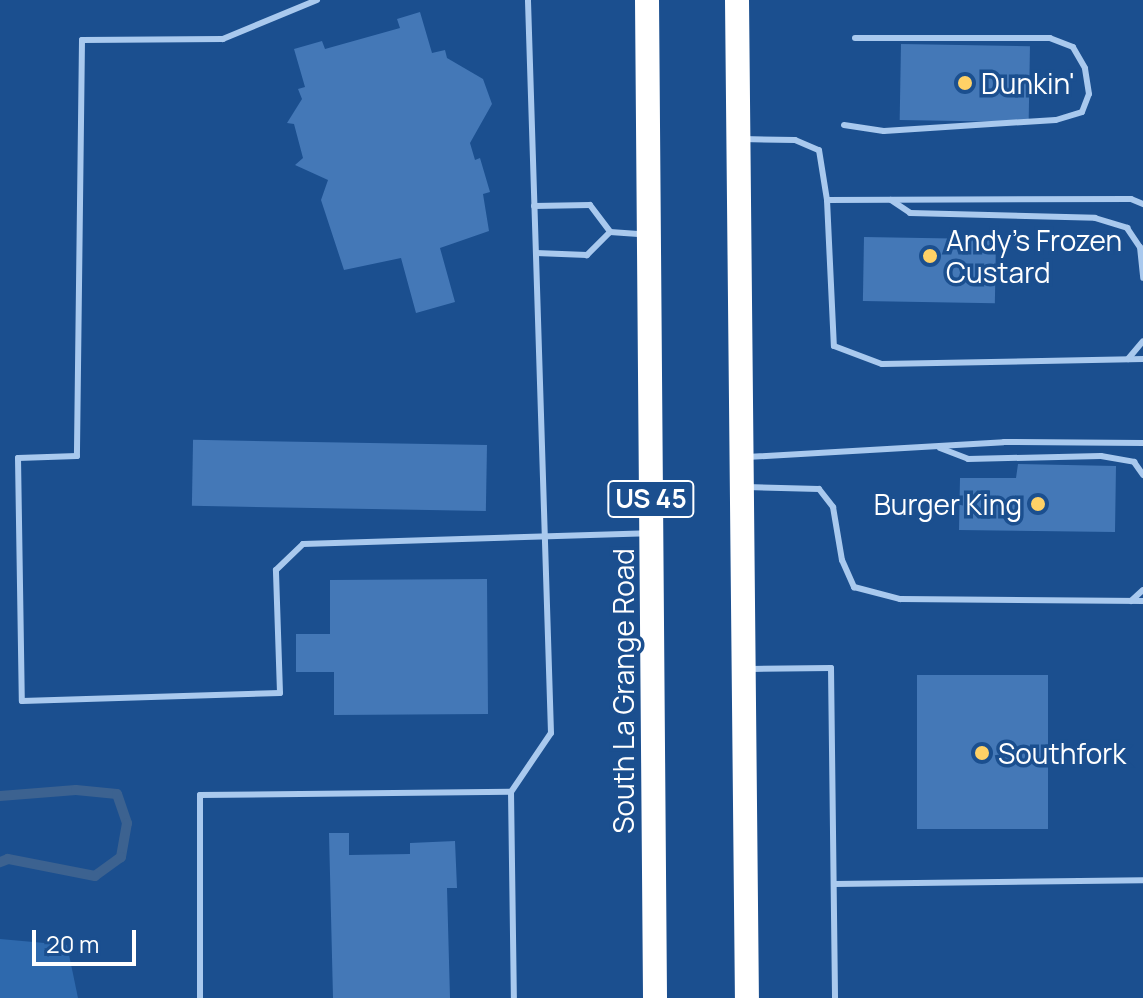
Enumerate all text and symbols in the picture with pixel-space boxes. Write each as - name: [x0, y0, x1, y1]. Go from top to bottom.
- place label: Dunkin': [981, 66, 1075, 100]
- marker: Dunkin': [956, 74, 974, 92]
- place label: Andy's Frozen Custard: [946, 223, 1122, 289]
- marker: Andy's Frozen Custard: [921, 247, 939, 265]
- road number: US 45: [607, 477, 695, 521]
- place label: Burger King: [874, 487, 1022, 521]
- marker: Burger King: [1029, 495, 1047, 513]
- street label: South La Grange Road: [606, 548, 640, 834]
- place label: Southfork: [998, 736, 1126, 770]
- marker: Southfork: [973, 744, 991, 762]
- scale bar: [36, 914, 140, 964]
- text: 20 m: [46, 927, 99, 960]

